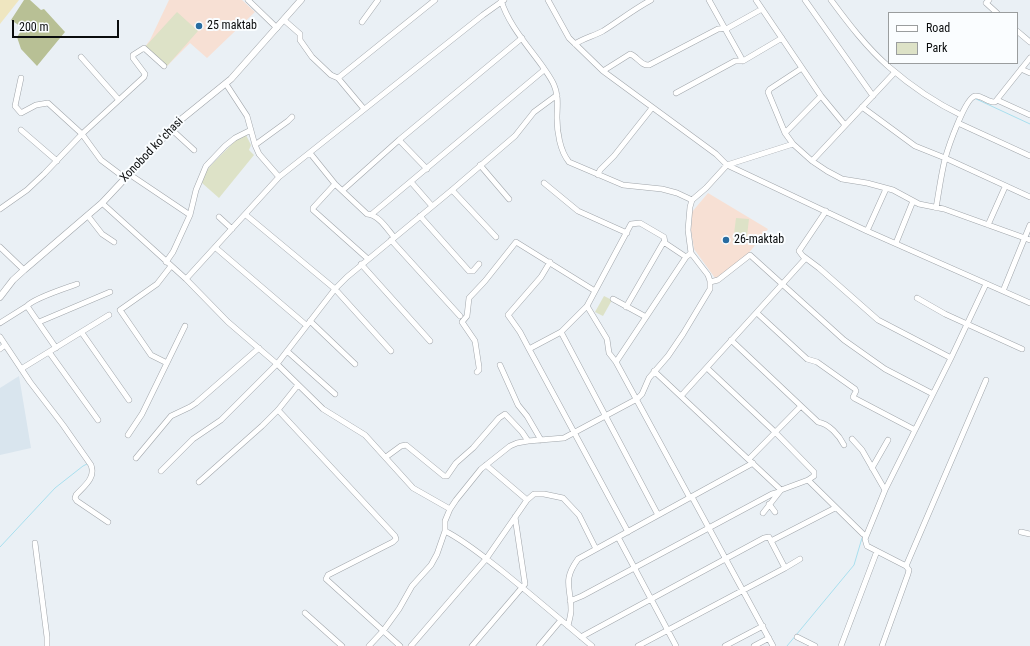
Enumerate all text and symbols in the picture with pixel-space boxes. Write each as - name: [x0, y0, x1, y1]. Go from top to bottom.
- scale bar: [14, 12, 121, 38]
- legend: [888, 12, 1018, 64]
- place label: 25 maktab: [207, 19, 257, 33]
- text: 200 m: [19, 20, 49, 34]
- marker: 25 maktab: [194, 21, 204, 31]
- text: Road: [926, 21, 950, 35]
- text: Park: [926, 41, 947, 55]
- street label: Xonobod koʻchasi: [118, 115, 186, 185]
- place label: 26-maktab: [734, 233, 784, 247]
- marker: 26-maktab: [721, 235, 731, 245]

